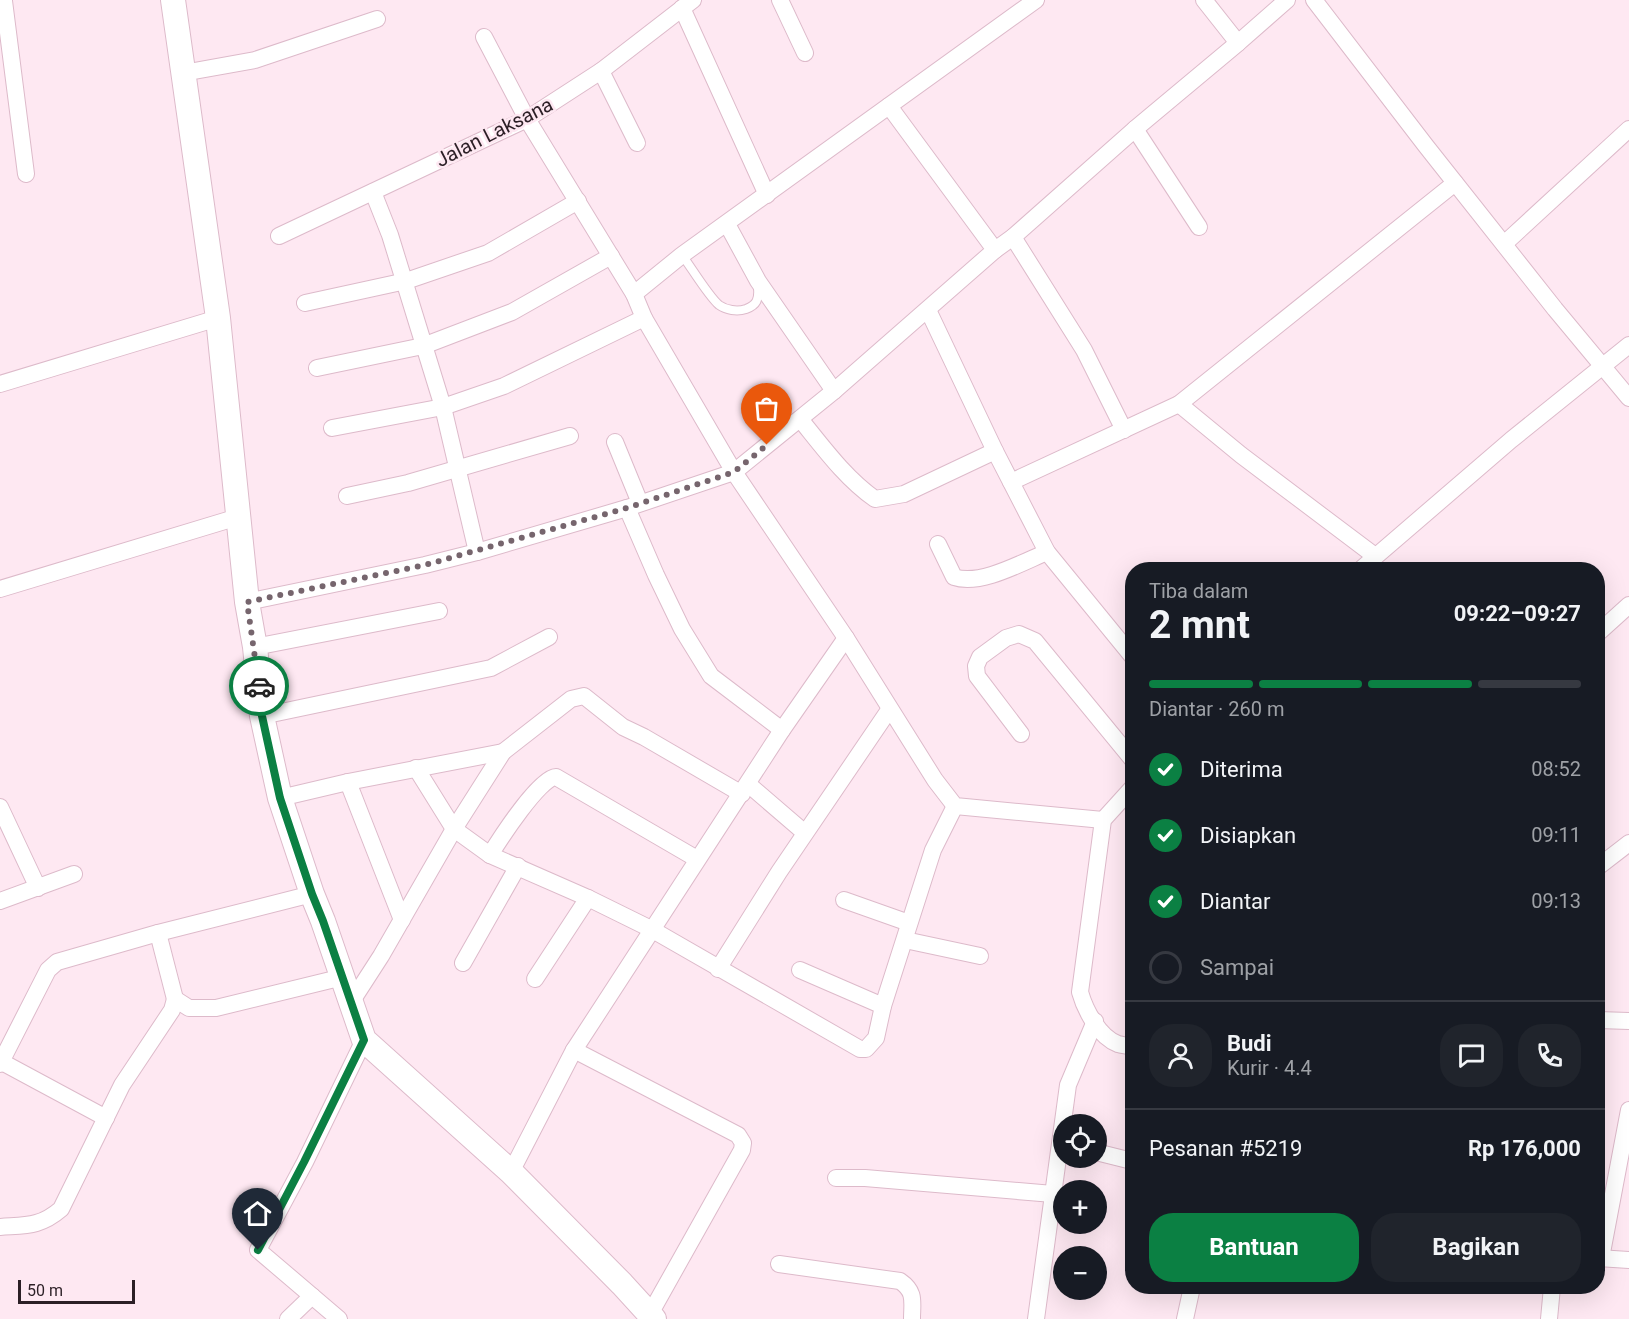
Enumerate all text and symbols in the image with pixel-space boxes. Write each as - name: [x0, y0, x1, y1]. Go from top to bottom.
- street label: Jalan Laksana: [431, 92, 557, 172]
- pin: [741, 383, 792, 445]
- icon: bag: [750, 392, 783, 425]
- text: Tiba dalam: [1149, 579, 1248, 603]
- text: 09:22–09:27: [1454, 601, 1581, 626]
- text: 2 mnt: [1149, 602, 1250, 648]
- courier: [229, 656, 289, 716]
- icon: car: [243, 670, 276, 703]
- text: Diantar · 260 m: [1149, 697, 1284, 721]
- icon: check: [1149, 753, 1182, 786]
- text: Diterima: [1200, 757, 1283, 782]
- text: 08:52: [1531, 757, 1581, 781]
- icon: check: [1149, 819, 1182, 852]
- text: Disiapkan: [1200, 823, 1296, 848]
- text: 09:11: [1531, 823, 1581, 847]
- icon: check: [1149, 885, 1182, 918]
- text: Diantar: [1200, 889, 1271, 914]
- text: 09:13: [1531, 889, 1581, 913]
- text: Sampai: [1200, 955, 1274, 980]
- button: person: [1149, 1024, 1212, 1087]
- button: chat: [1440, 1024, 1503, 1087]
- button: phone: [1518, 1024, 1581, 1087]
- text: Budi: [1227, 1031, 1272, 1056]
- text: Kurir · 4.4: [1227, 1056, 1312, 1080]
- map controls: [1053, 1114, 1107, 1300]
- button: locate: [1053, 1114, 1107, 1168]
- text: Pesanan #5219: [1149, 1136, 1302, 1161]
- text: Rp 176,000: [1468, 1136, 1581, 1161]
- button: +: [1053, 1180, 1107, 1234]
- pin: [232, 1188, 283, 1250]
- icon: home: [241, 1197, 274, 1230]
- button: Bantuan: [1149, 1213, 1359, 1282]
- button: Bagikan: [1371, 1213, 1581, 1282]
- button: −: [1053, 1246, 1107, 1300]
- scale bar: [18, 1277, 135, 1304]
- text: 50 m: [27, 1281, 63, 1300]

